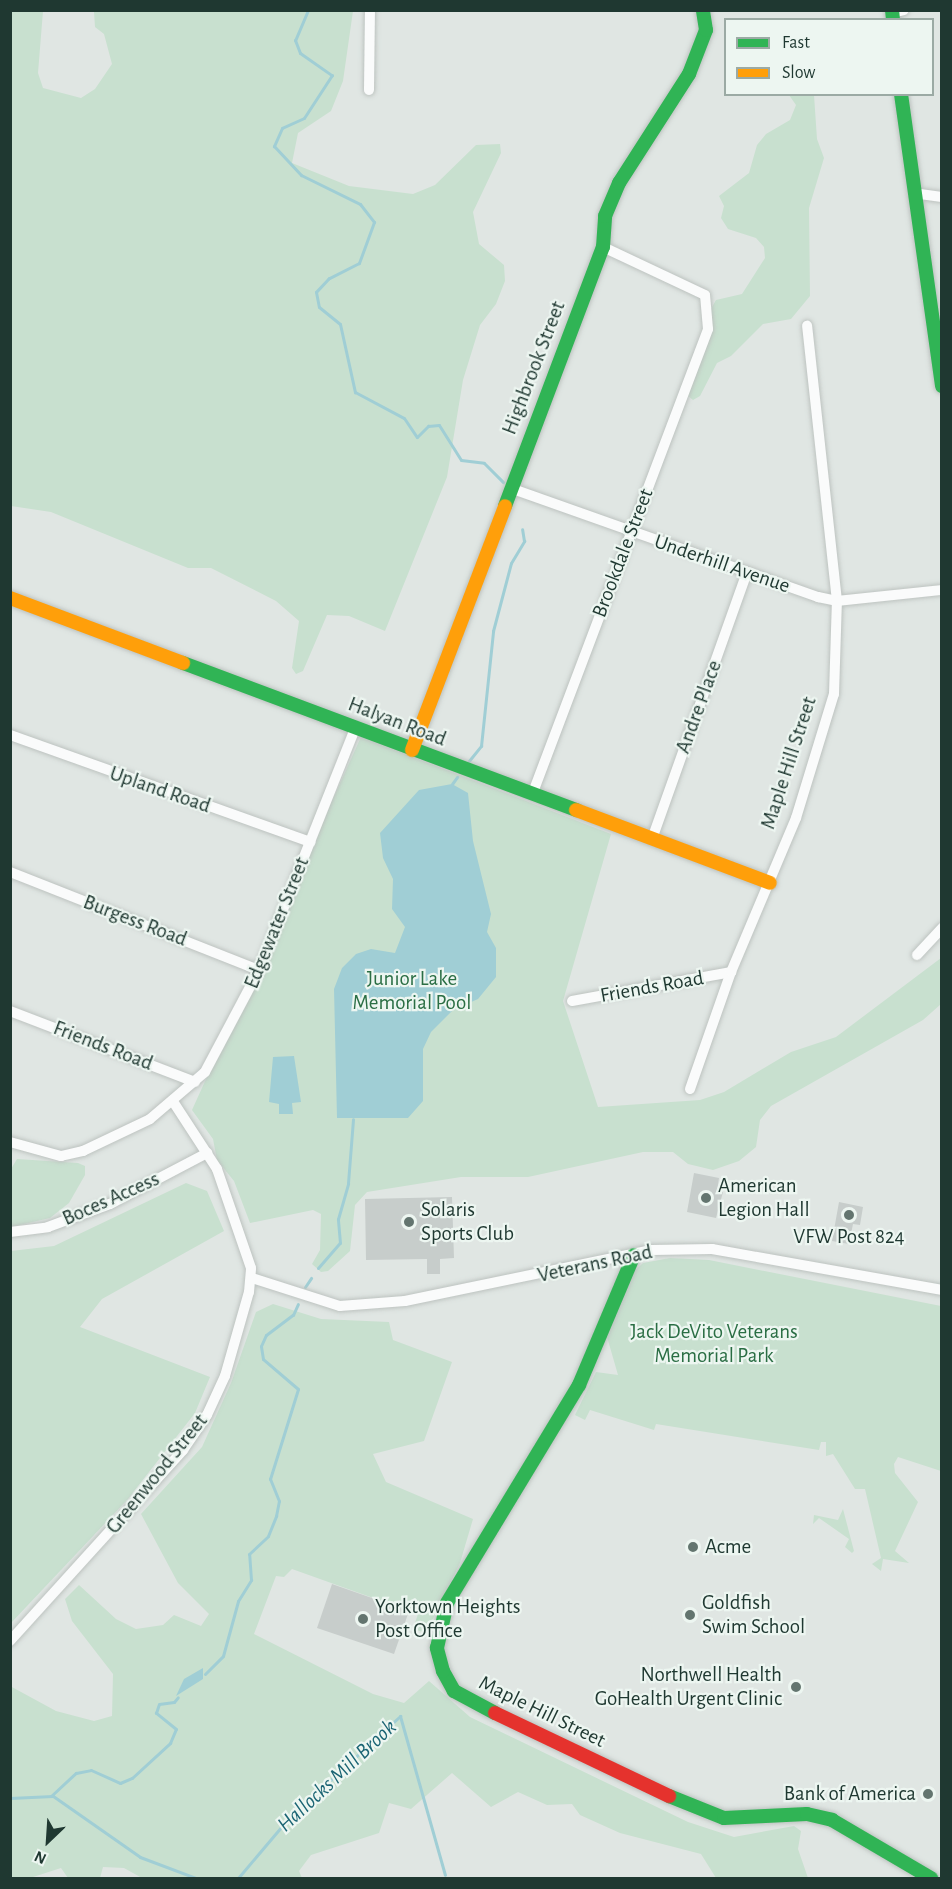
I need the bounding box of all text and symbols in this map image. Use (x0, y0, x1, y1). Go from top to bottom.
legend (724, 18, 934, 96)
text: Fast (782, 34, 810, 52)
text: Slow (782, 64, 815, 82)
street label: Highbrook Street (497, 298, 571, 438)
street label: Brookdale Street (587, 485, 659, 621)
street label: Underhill Avenue (651, 529, 793, 599)
street label: Andre Place (671, 657, 727, 757)
street label: Halyan Road (344, 692, 450, 752)
street label: Maple Hill Street (756, 694, 822, 832)
street label: Upland Road (106, 761, 214, 819)
street label: Edgewater Street (239, 854, 315, 992)
street label: Burgess Road (79, 890, 191, 952)
park label: Junior Lake Memorial Pool (353, 966, 471, 1016)
street label: Friends Road (598, 966, 706, 1008)
street label: Friends Road (50, 1015, 156, 1077)
street label: Boces Access (59, 1166, 163, 1232)
place label: American Legion Hall (718, 1173, 810, 1223)
marker: American Legion Hall (699, 1191, 713, 1205)
place label: Solaris Sports Club (421, 1197, 514, 1247)
marker: VFW Post 824 (842, 1208, 856, 1222)
marker: Solaris Sports Club (402, 1215, 416, 1229)
place label: VFW Post 824 (793, 1224, 905, 1250)
street label: Veterans Road (535, 1240, 655, 1288)
park label: Jack DeVito Veterans Memorial Park (630, 1319, 798, 1369)
street label: Greenwood Street (101, 1409, 213, 1539)
place label: Acme (705, 1534, 751, 1560)
marker: Acme (686, 1540, 700, 1554)
place label: Goldfish Swim School (702, 1590, 805, 1640)
place label: Yorktown Heights Post Office (375, 1594, 520, 1644)
marker: Goldfish Swim School (683, 1608, 697, 1622)
marker: Yorktown Heights Post Office (356, 1612, 370, 1626)
place label: Northwell Health GoHealth Urgent Clinic (595, 1662, 782, 1712)
street label: Maple Hill Street (475, 1670, 609, 1754)
marker: Northwell Health GoHealth Urgent Clinic (787, 1678, 805, 1696)
water label: Hallocks Mill Brook (272, 1714, 402, 1838)
place label: Bank of America (784, 1781, 916, 1807)
marker: Bank of America (921, 1787, 935, 1801)
north arrow (18, 1811, 78, 1871)
text: N (32, 1848, 49, 1867)

